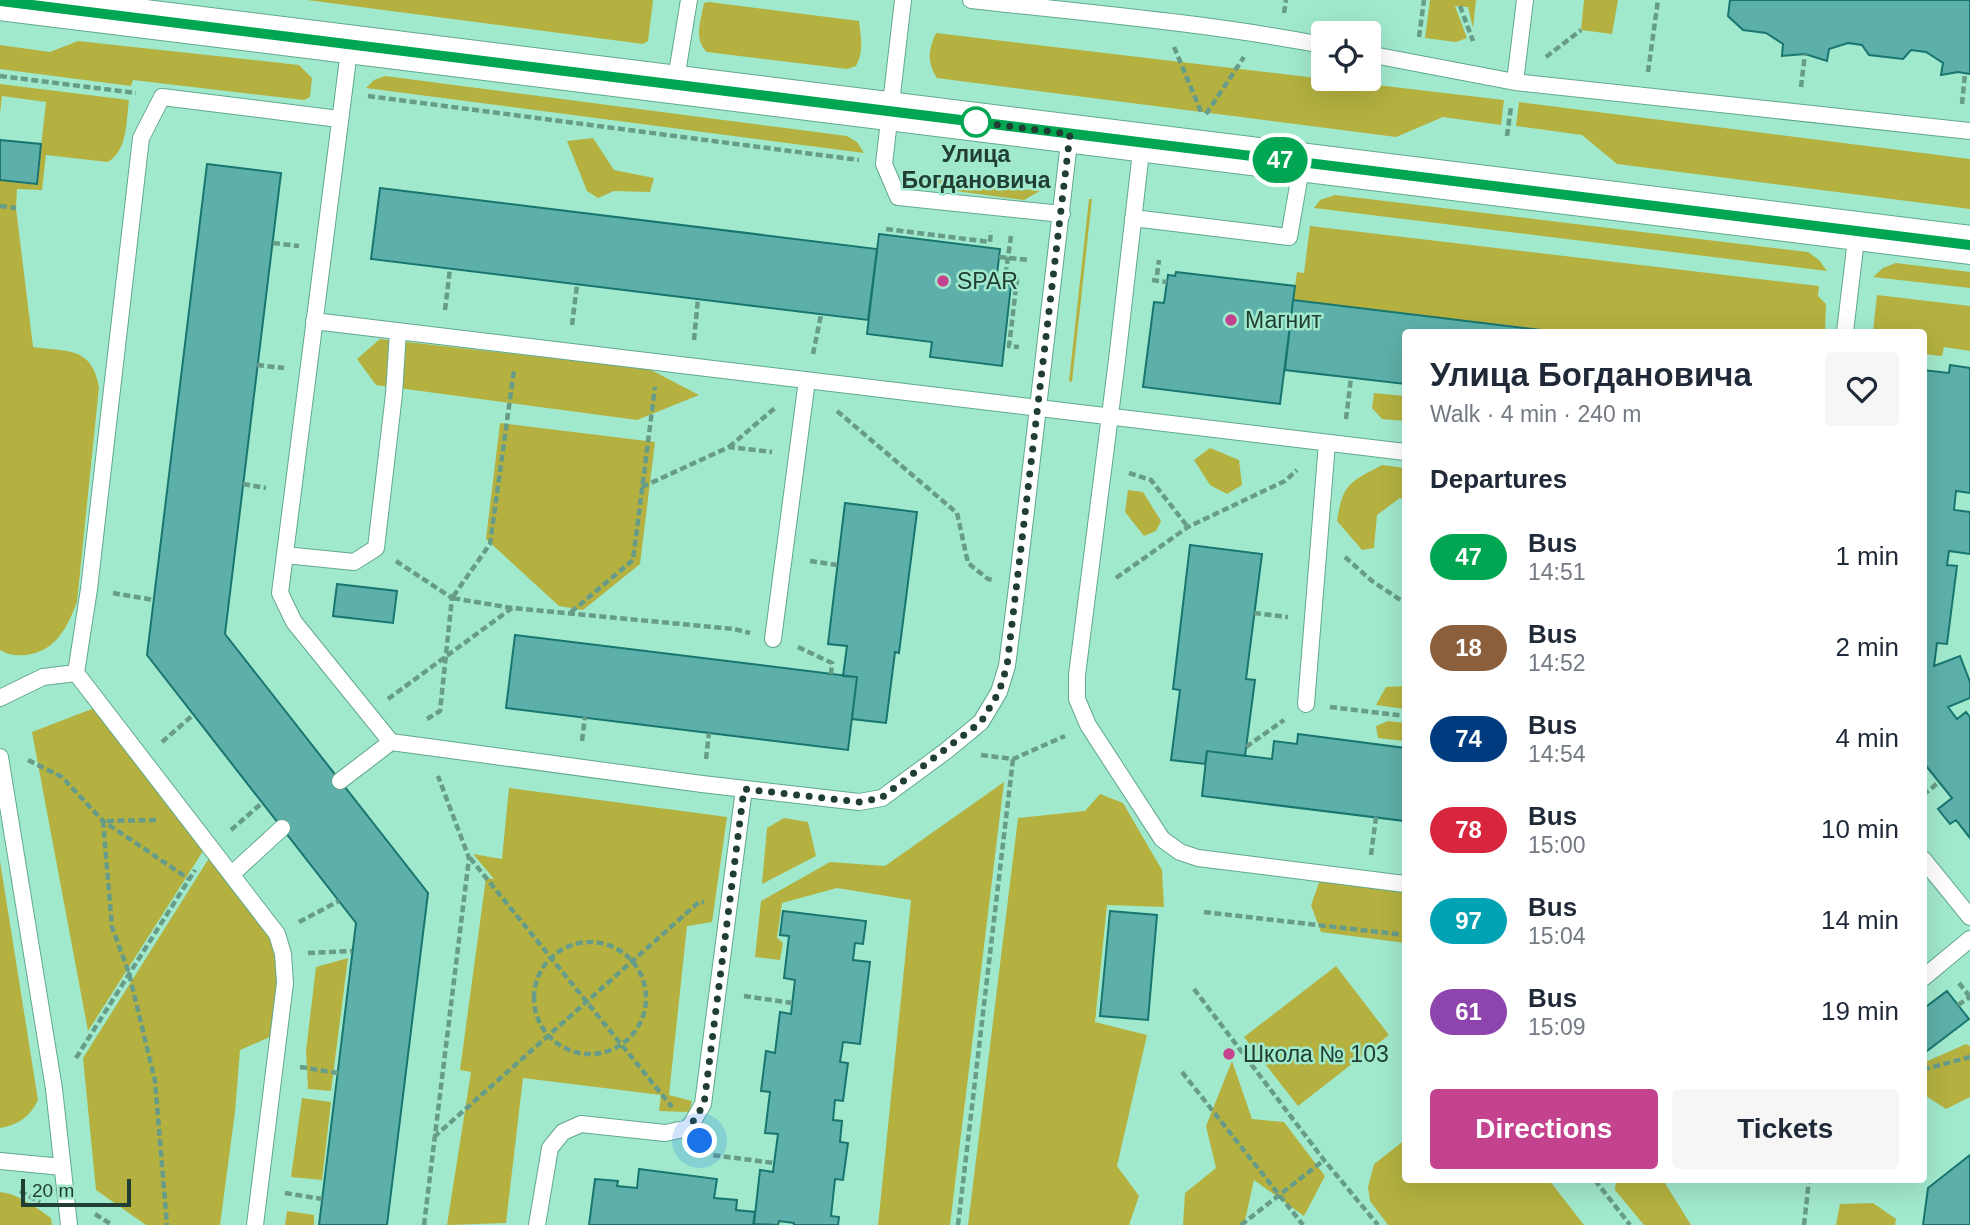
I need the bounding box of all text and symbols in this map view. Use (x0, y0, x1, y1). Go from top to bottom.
map controls (1311, 21, 1381, 91)
button: locate (1311, 21, 1381, 91)
marker: Улица Богдановича (961, 107, 991, 137)
line badge: 47 (1248, 137, 1312, 183)
place label: Улица Богдановича (901, 141, 1051, 193)
text: 47 (1267, 146, 1293, 173)
place label: SPAR (957, 268, 1018, 294)
marker: SPAR (935, 273, 951, 289)
place label: Магнит (1245, 307, 1322, 333)
marker: Магнит (1223, 312, 1239, 328)
button: heart (1825, 352, 1899, 426)
text: Улица Богдановича (1430, 356, 1752, 393)
text: Walk · 4 min · 240 m (1430, 401, 1641, 427)
text: Departures (1430, 464, 1567, 494)
text: Bus (1528, 528, 1577, 558)
text: 1 min (1835, 541, 1899, 571)
text: 47 (1455, 543, 1482, 570)
text: 14:51 (1528, 559, 1586, 585)
text: Bus (1528, 619, 1577, 649)
text: 2 min (1835, 632, 1899, 662)
text: 18 (1455, 634, 1482, 661)
text: 14:52 (1528, 650, 1586, 676)
text: Bus (1528, 710, 1577, 740)
text: 4 min (1835, 723, 1899, 753)
text: 74 (1455, 725, 1482, 752)
text: 14:54 (1528, 741, 1586, 767)
text: Bus (1528, 801, 1577, 831)
text: 10 min (1821, 814, 1899, 844)
text: 78 (1455, 816, 1482, 843)
text: 15:00 (1528, 832, 1586, 858)
text: Bus (1528, 892, 1577, 922)
text: 14 min (1821, 905, 1899, 935)
text: 97 (1455, 907, 1482, 934)
text: 15:04 (1528, 923, 1586, 949)
text: Bus (1528, 983, 1577, 1013)
text: 19 min (1821, 996, 1899, 1026)
text: 61 (1455, 998, 1482, 1025)
text: 15:09 (1528, 1014, 1586, 1040)
place label: Школа № 103 (1243, 1041, 1389, 1067)
marker: Школа № 103 (1221, 1046, 1237, 1062)
button: Directions (1430, 1089, 1658, 1169)
button: Tickets (1672, 1089, 1899, 1169)
your location (682, 1123, 717, 1158)
scale bar (21, 1176, 131, 1208)
text: 20 m (32, 1180, 74, 1201)

